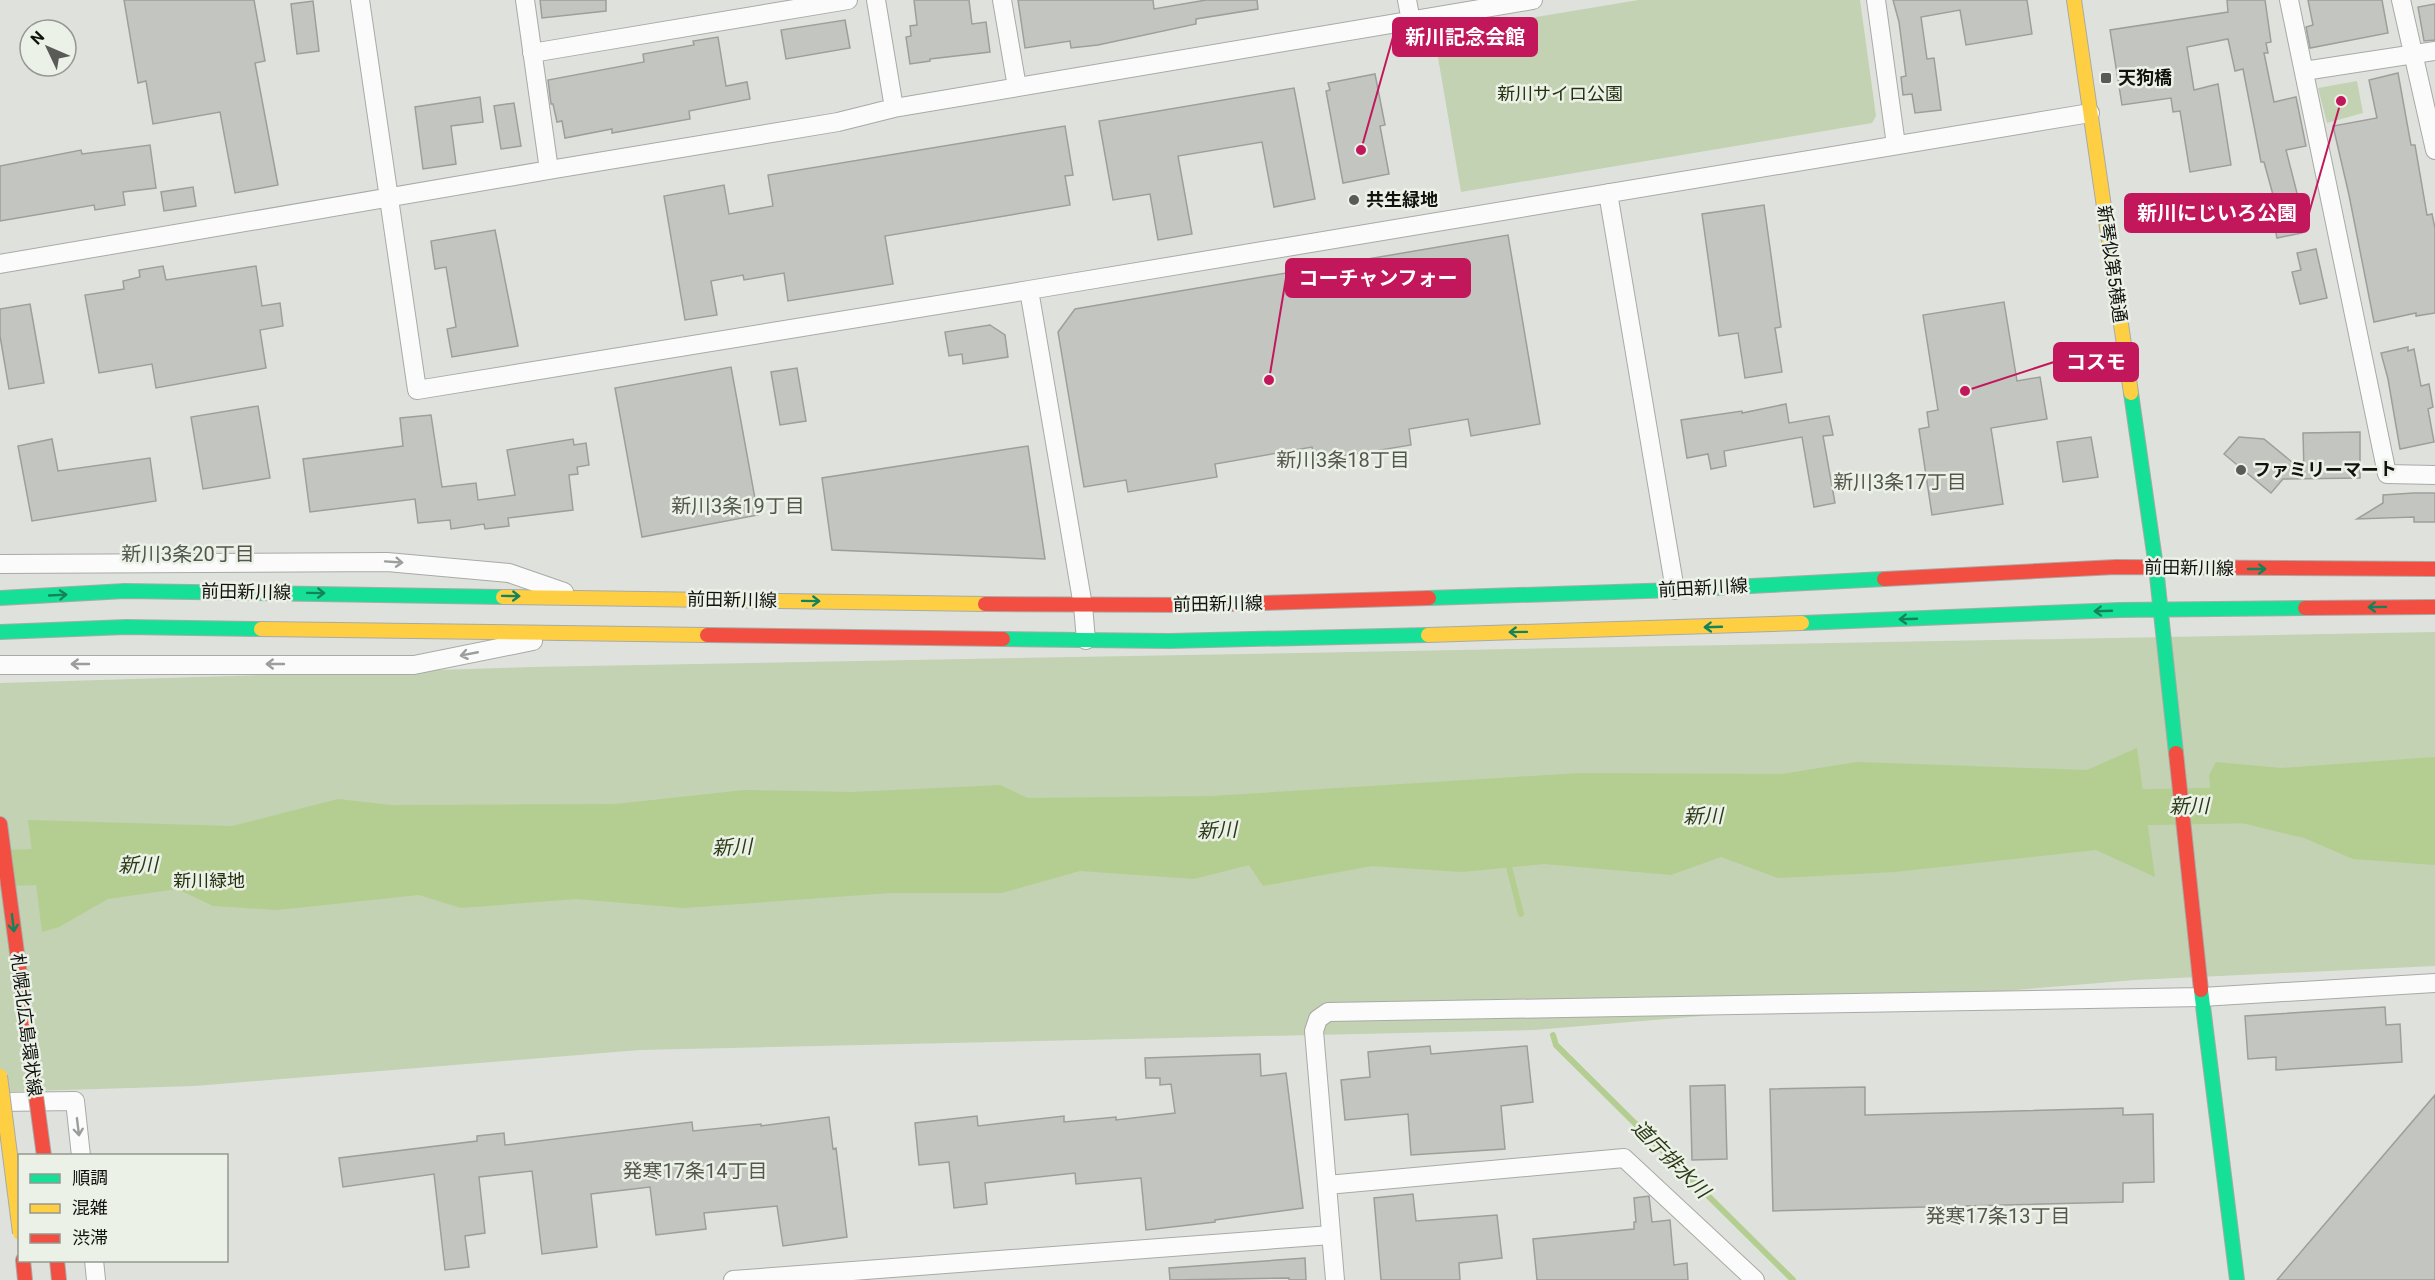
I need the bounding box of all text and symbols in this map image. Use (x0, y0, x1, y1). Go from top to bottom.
north arrow (18, 18, 78, 78)
callout: 新川記念会館 (1393, 18, 1537, 56)
text: 新川記念会館 (1405, 25, 1525, 49)
text: N (27, 27, 48, 49)
place label: 天狗橋 (2118, 67, 2172, 88)
marker: 天狗橋 (2099, 71, 2113, 85)
park label: 新川サイロ公園 (1497, 83, 1623, 104)
place label: 共生緑地 (1366, 189, 1438, 210)
marker: 共生緑地 (1347, 193, 1361, 207)
callout: 新川にじいろ公園 (2125, 194, 2309, 232)
text: 新川にじいろ公園 (2137, 201, 2297, 225)
street label: 新琴似第5横通 (2094, 204, 2131, 324)
callout: コーチャンフォー (1286, 259, 1470, 297)
text: コーチャンフォー (1298, 266, 1458, 290)
callout: コスモ (2054, 343, 2138, 381)
text: コスモ (2066, 350, 2126, 374)
district label: 新川3条18丁目 (1276, 448, 1410, 472)
place label: ファミリーマート (2253, 459, 2397, 480)
marker: ファミリーマート (2234, 463, 2248, 477)
district label: 新川3条17丁目 (1833, 470, 1967, 494)
district label: 新川3条19丁目 (671, 494, 805, 518)
district label: 新川3条20丁目 (121, 542, 255, 566)
street label: 前田新川線 (2144, 556, 2234, 579)
one-way arrow (384, 557, 404, 568)
one-way arrow (2246, 563, 2266, 575)
street label: 前田新川線 (1657, 575, 1748, 600)
street label: 前田新川線 (201, 580, 291, 603)
one-way arrow (306, 587, 326, 599)
street label: 前田新川線 (687, 588, 777, 611)
one-way arrow (48, 589, 68, 600)
one-way arrow (501, 590, 521, 602)
street label: 前田新川線 (1173, 592, 1263, 615)
one-way arrow (801, 596, 821, 607)
one-way arrow (2367, 601, 2387, 613)
one-way arrow (2093, 605, 2113, 617)
one-way arrow (1898, 613, 1918, 624)
one-way arrow (1704, 621, 1724, 632)
one-way arrow (1509, 627, 1529, 638)
one-way arrow (460, 649, 479, 660)
one-way arrow (71, 658, 90, 670)
one-way arrow (265, 659, 285, 670)
water label: 新川 (2169, 794, 2211, 818)
water label: 新川 (1683, 804, 1725, 828)
water label: 新川 (1197, 817, 1239, 843)
water label: 新川 (712, 834, 754, 860)
water label: 新川 (118, 853, 160, 877)
park label: 新川緑地 (173, 870, 245, 891)
one-way arrow (8, 913, 19, 933)
street label: 札幌北広島環状線 (7, 952, 46, 1098)
water label: 道庁排水川 (1627, 1115, 1716, 1204)
one-way arrow (73, 1116, 84, 1136)
legend (18, 1154, 228, 1262)
district label: 発寒17条14丁目 (623, 1159, 767, 1183)
text: 順調 (72, 1167, 108, 1188)
text: 混雑 (72, 1197, 108, 1218)
district label: 発寒17条13丁目 (1926, 1204, 2070, 1228)
text: 渋滞 (72, 1227, 108, 1248)

